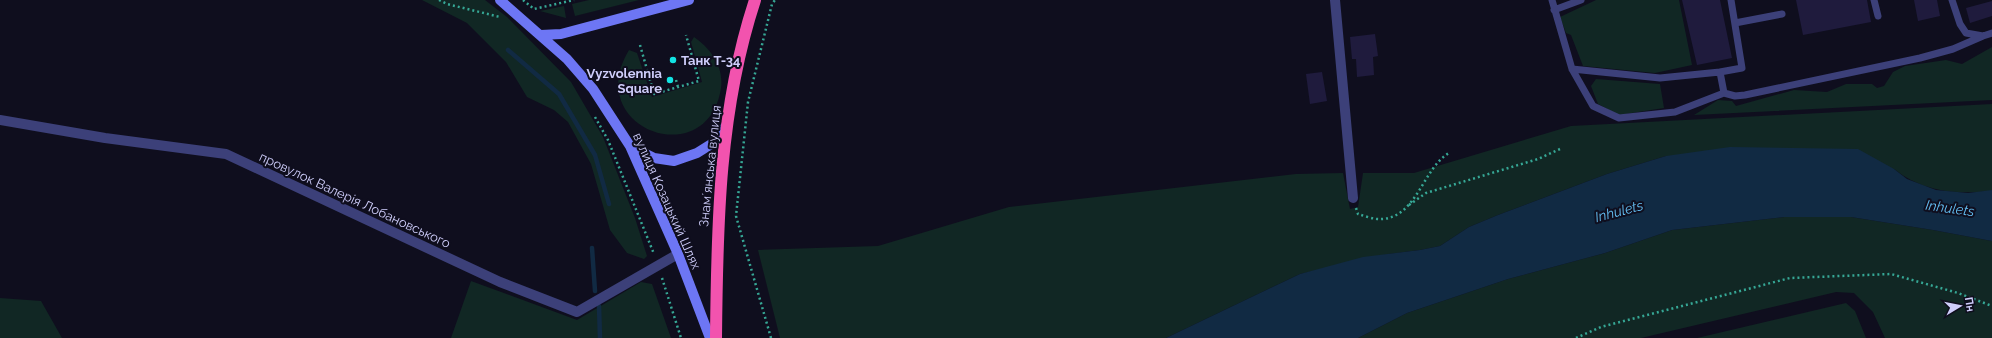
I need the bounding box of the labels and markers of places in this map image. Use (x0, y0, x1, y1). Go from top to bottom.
place label: Танк Т-34 (681, 53, 740, 68)
marker: Танк Т-34 (668, 55, 678, 65)
place label: Vyzvolennia Square (587, 66, 663, 96)
marker: Vyzvolennia Square (665, 75, 675, 85)

